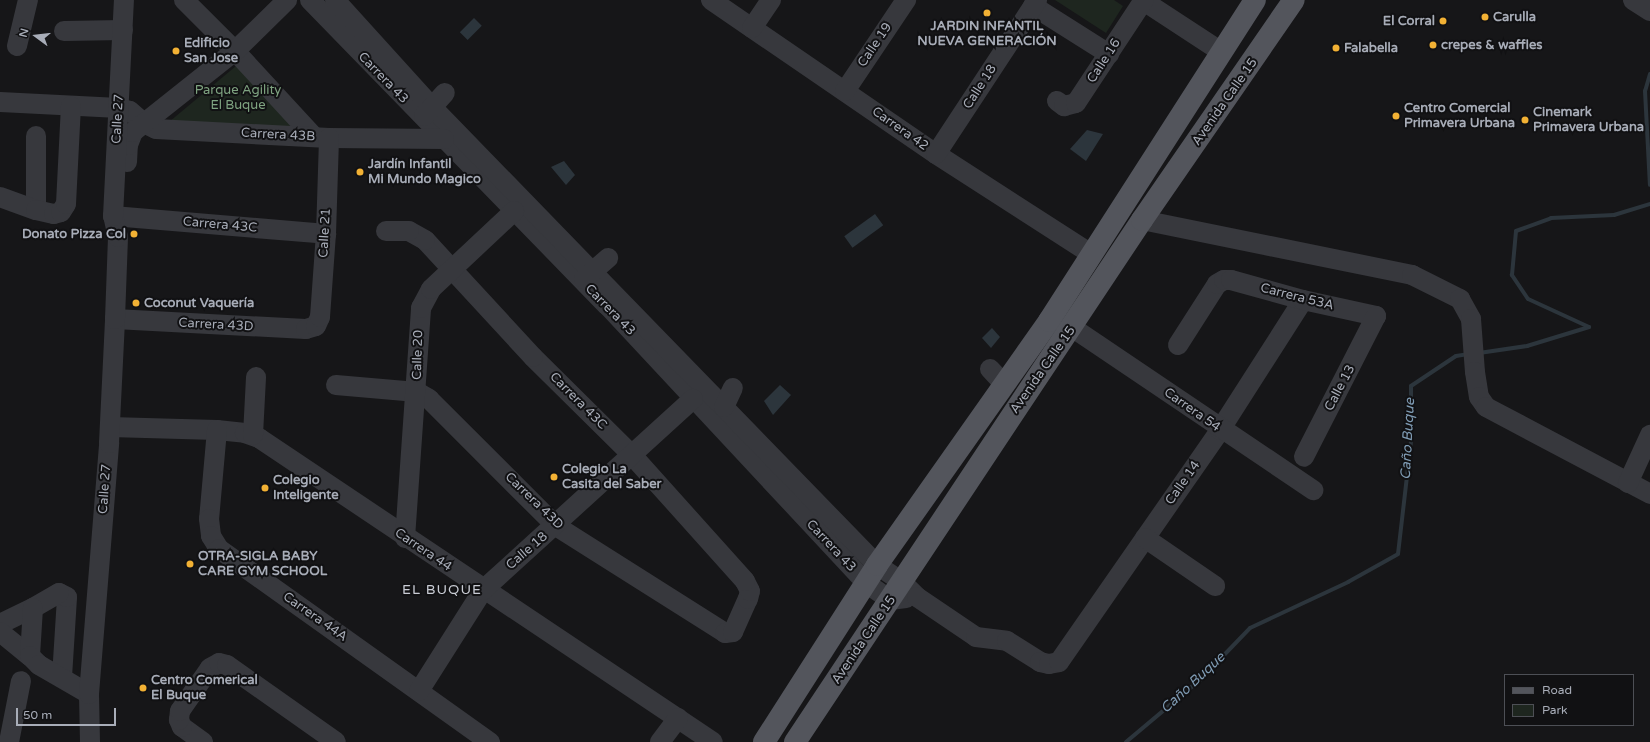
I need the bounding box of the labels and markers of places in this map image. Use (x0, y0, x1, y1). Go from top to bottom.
marker: JARDIN INFANTIL NUEVA GENERACIÓN (982, 8, 992, 18)
place label: Carulla (1493, 9, 1536, 25)
marker: Carulla (1480, 12, 1490, 22)
place label: El Corral (1383, 13, 1435, 29)
marker: El Corral (1438, 16, 1448, 26)
place label: JARDIN INFANTIL NUEVA GENERACIÓN (917, 19, 1057, 50)
place label: Edificio San Jose (184, 36, 238, 67)
place label: crepes & waffles (1441, 37, 1542, 53)
place label: Falabella (1344, 40, 1398, 56)
marker: crepes & waffles (1428, 40, 1438, 50)
marker: Falabella (1331, 43, 1341, 53)
marker: Edificio San Jose (171, 46, 181, 56)
place label: Centro Comercial Primavera Urbana (1404, 101, 1515, 132)
place label: Cinemark Primavera Urbana (1533, 105, 1644, 136)
marker: Centro Comercial Primavera Urbana (1391, 111, 1401, 121)
marker: Cinemark Primavera Urbana (1520, 115, 1530, 125)
place label: Jardín Infantil Mi Mundo Magico (368, 157, 481, 188)
marker: Jardín Infantil Mi Mundo Magico (355, 167, 365, 177)
place label: Donato Pizza Col (22, 226, 126, 242)
marker: Donato Pizza Col (129, 229, 139, 239)
place label: Coconut Vaquería (144, 295, 254, 311)
marker: Coconut Vaquería (131, 298, 141, 308)
place label: Colegio La Casita del Saber (562, 462, 662, 493)
marker: Colegio La Casita del Saber (549, 472, 559, 482)
place label: Colegio Inteligente (273, 473, 339, 504)
marker: Colegio Inteligente (260, 483, 270, 493)
place label: OTRA-SIGLA BABY CARE GYM SCHOOL (198, 549, 327, 580)
marker: OTRA-SIGLA BABY CARE GYM SCHOOL (185, 559, 195, 569)
place label: Centro Comerical El Buque (151, 673, 258, 704)
marker: Centro Comerical El Buque (138, 683, 148, 693)

